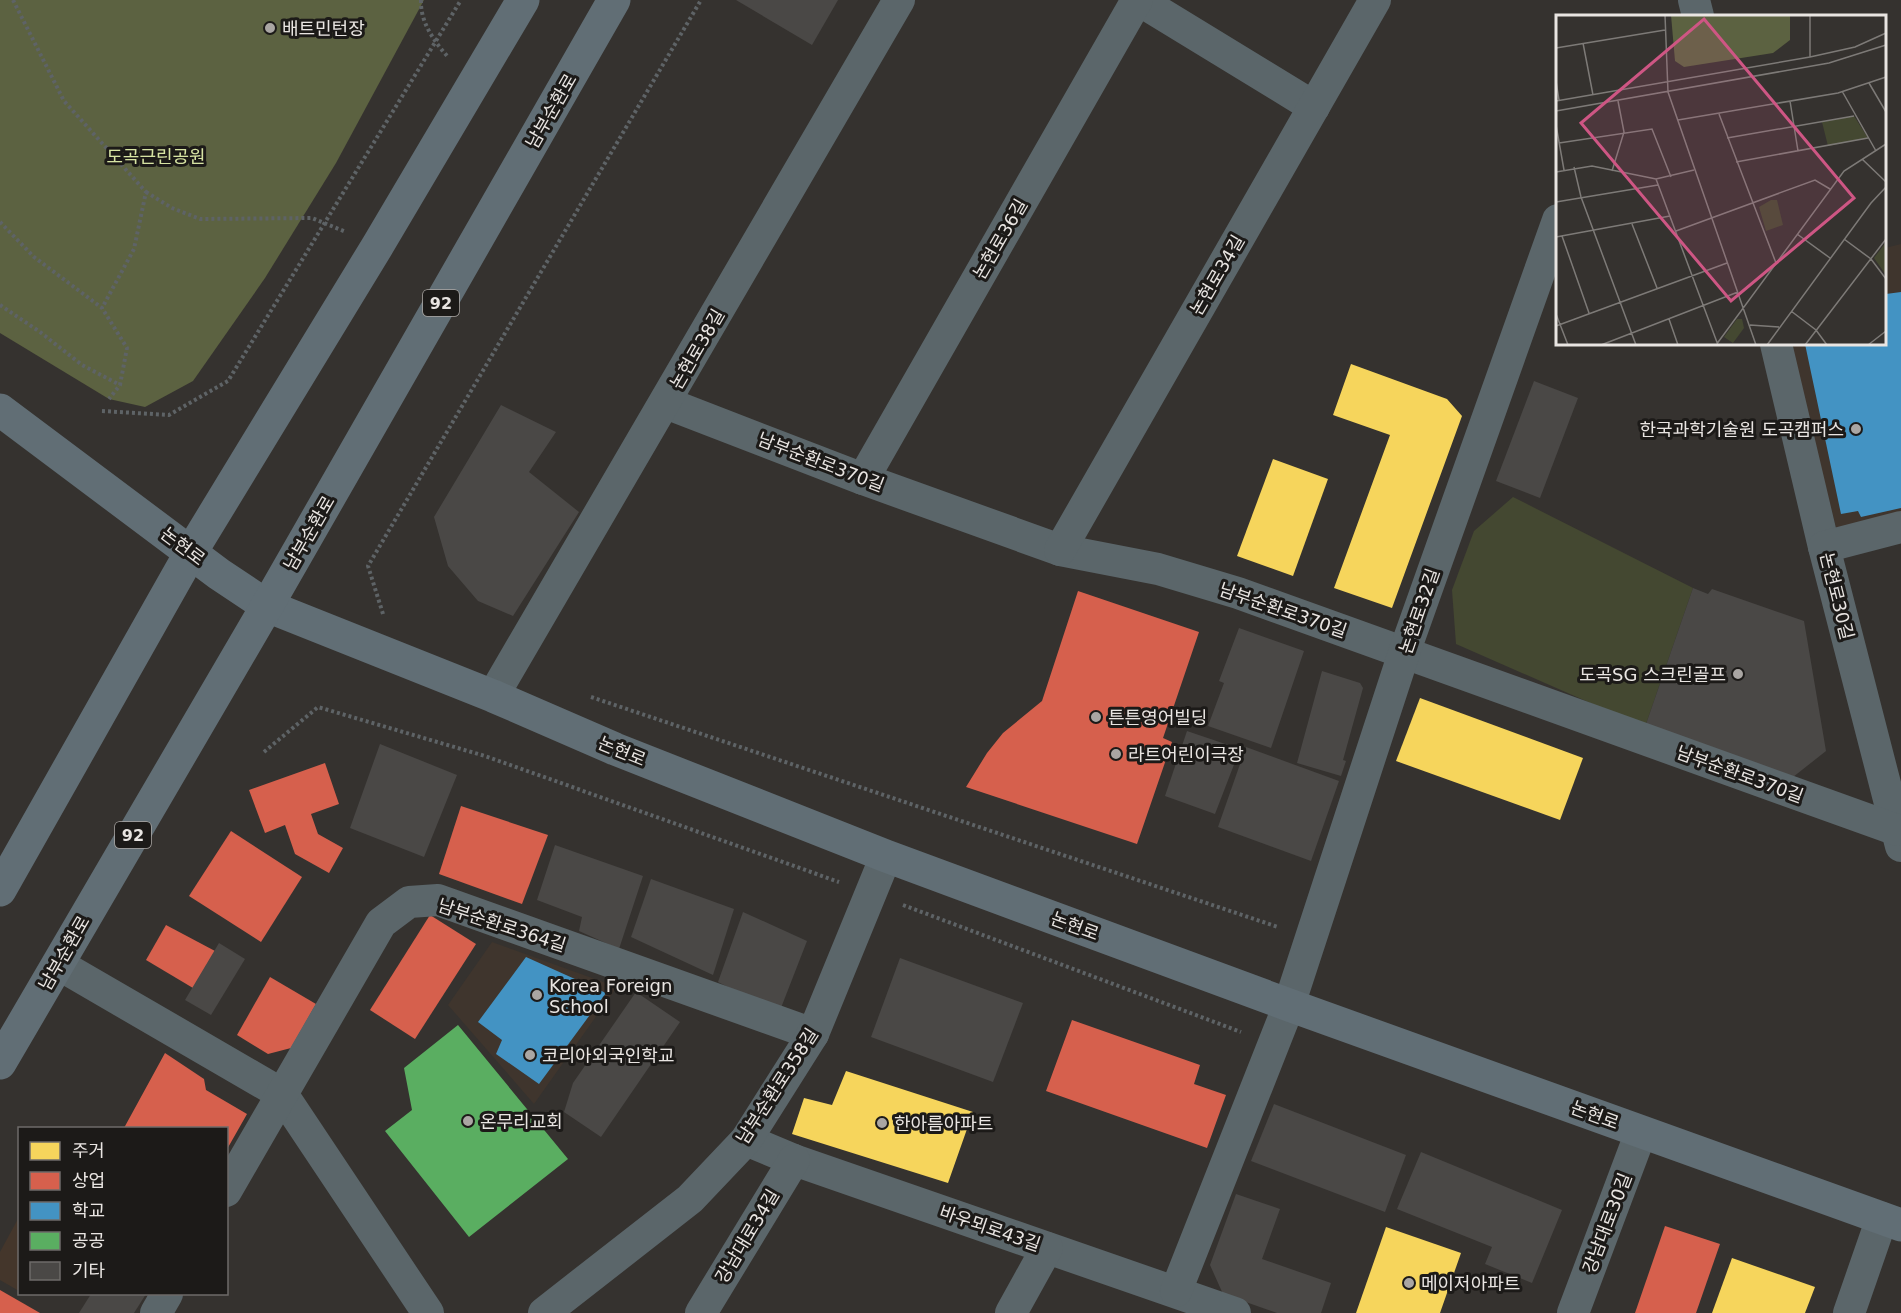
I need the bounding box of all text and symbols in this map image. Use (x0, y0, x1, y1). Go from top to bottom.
inset map (1556, 15, 1886, 345)
place label: 배트민턴장 (282, 18, 365, 39)
marker: 배트민턴장 (263, 21, 277, 35)
street label: 남부순환로 (521, 70, 581, 152)
park label: 도곡근린공원 (106, 146, 206, 167)
street label: 논현로36길 (969, 195, 1031, 283)
street label: 논현로34길 (1186, 231, 1248, 319)
road number: 92 (423, 290, 459, 316)
street label: 논현로38길 (666, 305, 728, 393)
place label: 한국과학기술원 도곡캠퍼스 (1640, 419, 1844, 440)
marker: 한국과학기술원 도곡캠퍼스 (1849, 422, 1863, 436)
street label: 남부순환로370길 (755, 428, 887, 496)
street label: 남부순환로 (279, 492, 339, 574)
street label: 논현로 (157, 523, 209, 569)
street label: 논현로30길 (1816, 550, 1858, 642)
street label: 논현로32길 (1395, 565, 1443, 657)
street label: 남부순환로370길 (1216, 578, 1350, 642)
place label: 도곡SG 스크린골프 (1579, 664, 1726, 685)
marker: 도곡SG 스크린골프 (1731, 667, 1745, 681)
place label: 튼튼영어빌딩 (1108, 707, 1207, 728)
marker: 튼튼영어빌딩 (1089, 710, 1103, 724)
street label: 논현로 (595, 732, 649, 770)
street label: 남부순환로370길 (1674, 741, 1806, 807)
place label: 라트어린이극장 (1128, 744, 1244, 765)
marker: 라트어린이극장 (1109, 747, 1123, 761)
road number: 92 (115, 822, 151, 848)
street label: 남부순환로364길 (435, 894, 569, 956)
street label: 논현로 (1048, 908, 1102, 944)
street label: 남부순환로 (34, 912, 94, 994)
place label: Korea Foreign School (549, 975, 672, 1017)
marker: Korea Foreign School (530, 988, 544, 1002)
street label: 남부순환로358길 (732, 1024, 822, 1148)
place label: 코리아외국인학교 (542, 1045, 674, 1066)
marker: 코리아외국인학교 (523, 1048, 537, 1062)
street label: 논현로 (1568, 1097, 1622, 1133)
place label: 온무리교회 (480, 1111, 563, 1132)
place label: 한아름아파트 (894, 1113, 993, 1134)
marker: 온무리교회 (461, 1114, 475, 1128)
marker: 한아름아파트 (875, 1116, 889, 1130)
legend (18, 1127, 228, 1295)
text: 주거 (72, 1140, 105, 1161)
text: 상업 (72, 1170, 105, 1191)
street label: 강남대로30길 (1578, 1170, 1636, 1276)
street label: 강남대로34길 (711, 1185, 783, 1287)
text: 학교 (72, 1200, 105, 1221)
street label: 바우뫼로43길 (937, 1201, 1043, 1255)
text: 공공 (72, 1230, 105, 1251)
text: 기타 (72, 1260, 106, 1281)
place label: 메이저아파트 (1421, 1273, 1520, 1294)
marker: 메이저아파트 (1402, 1276, 1416, 1290)

